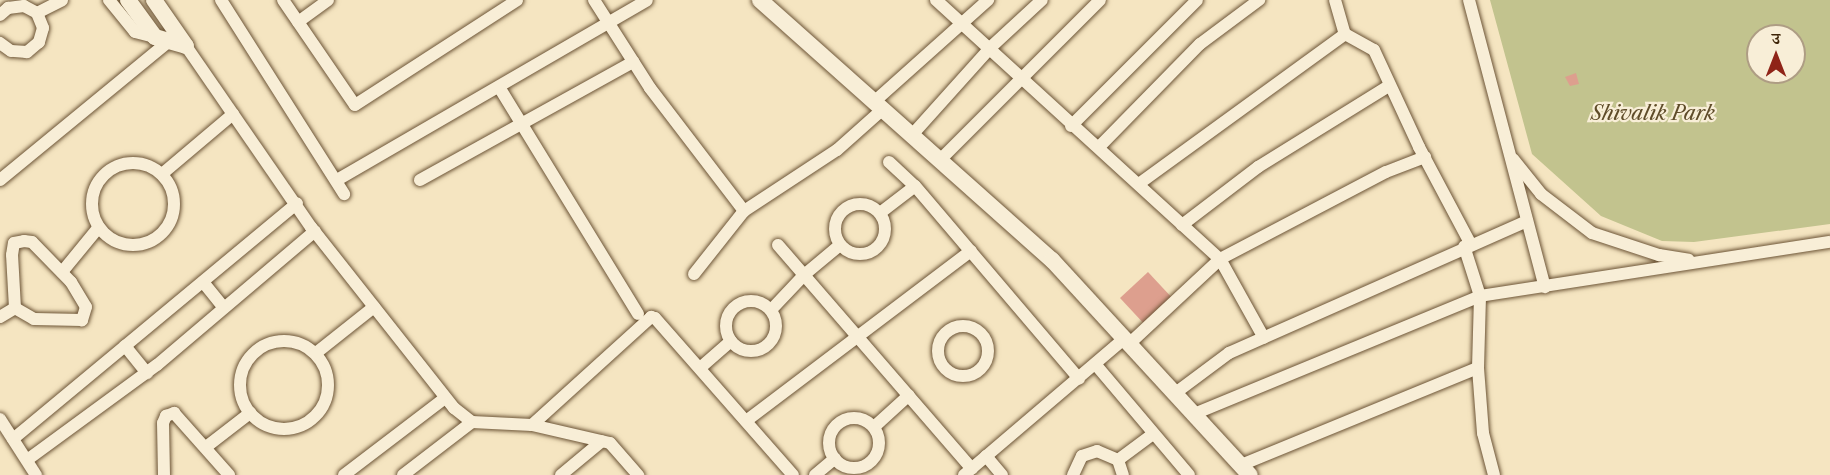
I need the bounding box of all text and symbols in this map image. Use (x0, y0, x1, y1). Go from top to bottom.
north arrow (1746, 24, 1806, 84)
text: उ (1772, 28, 1780, 48)
park label: Shivalik Park (1591, 101, 1715, 125)

